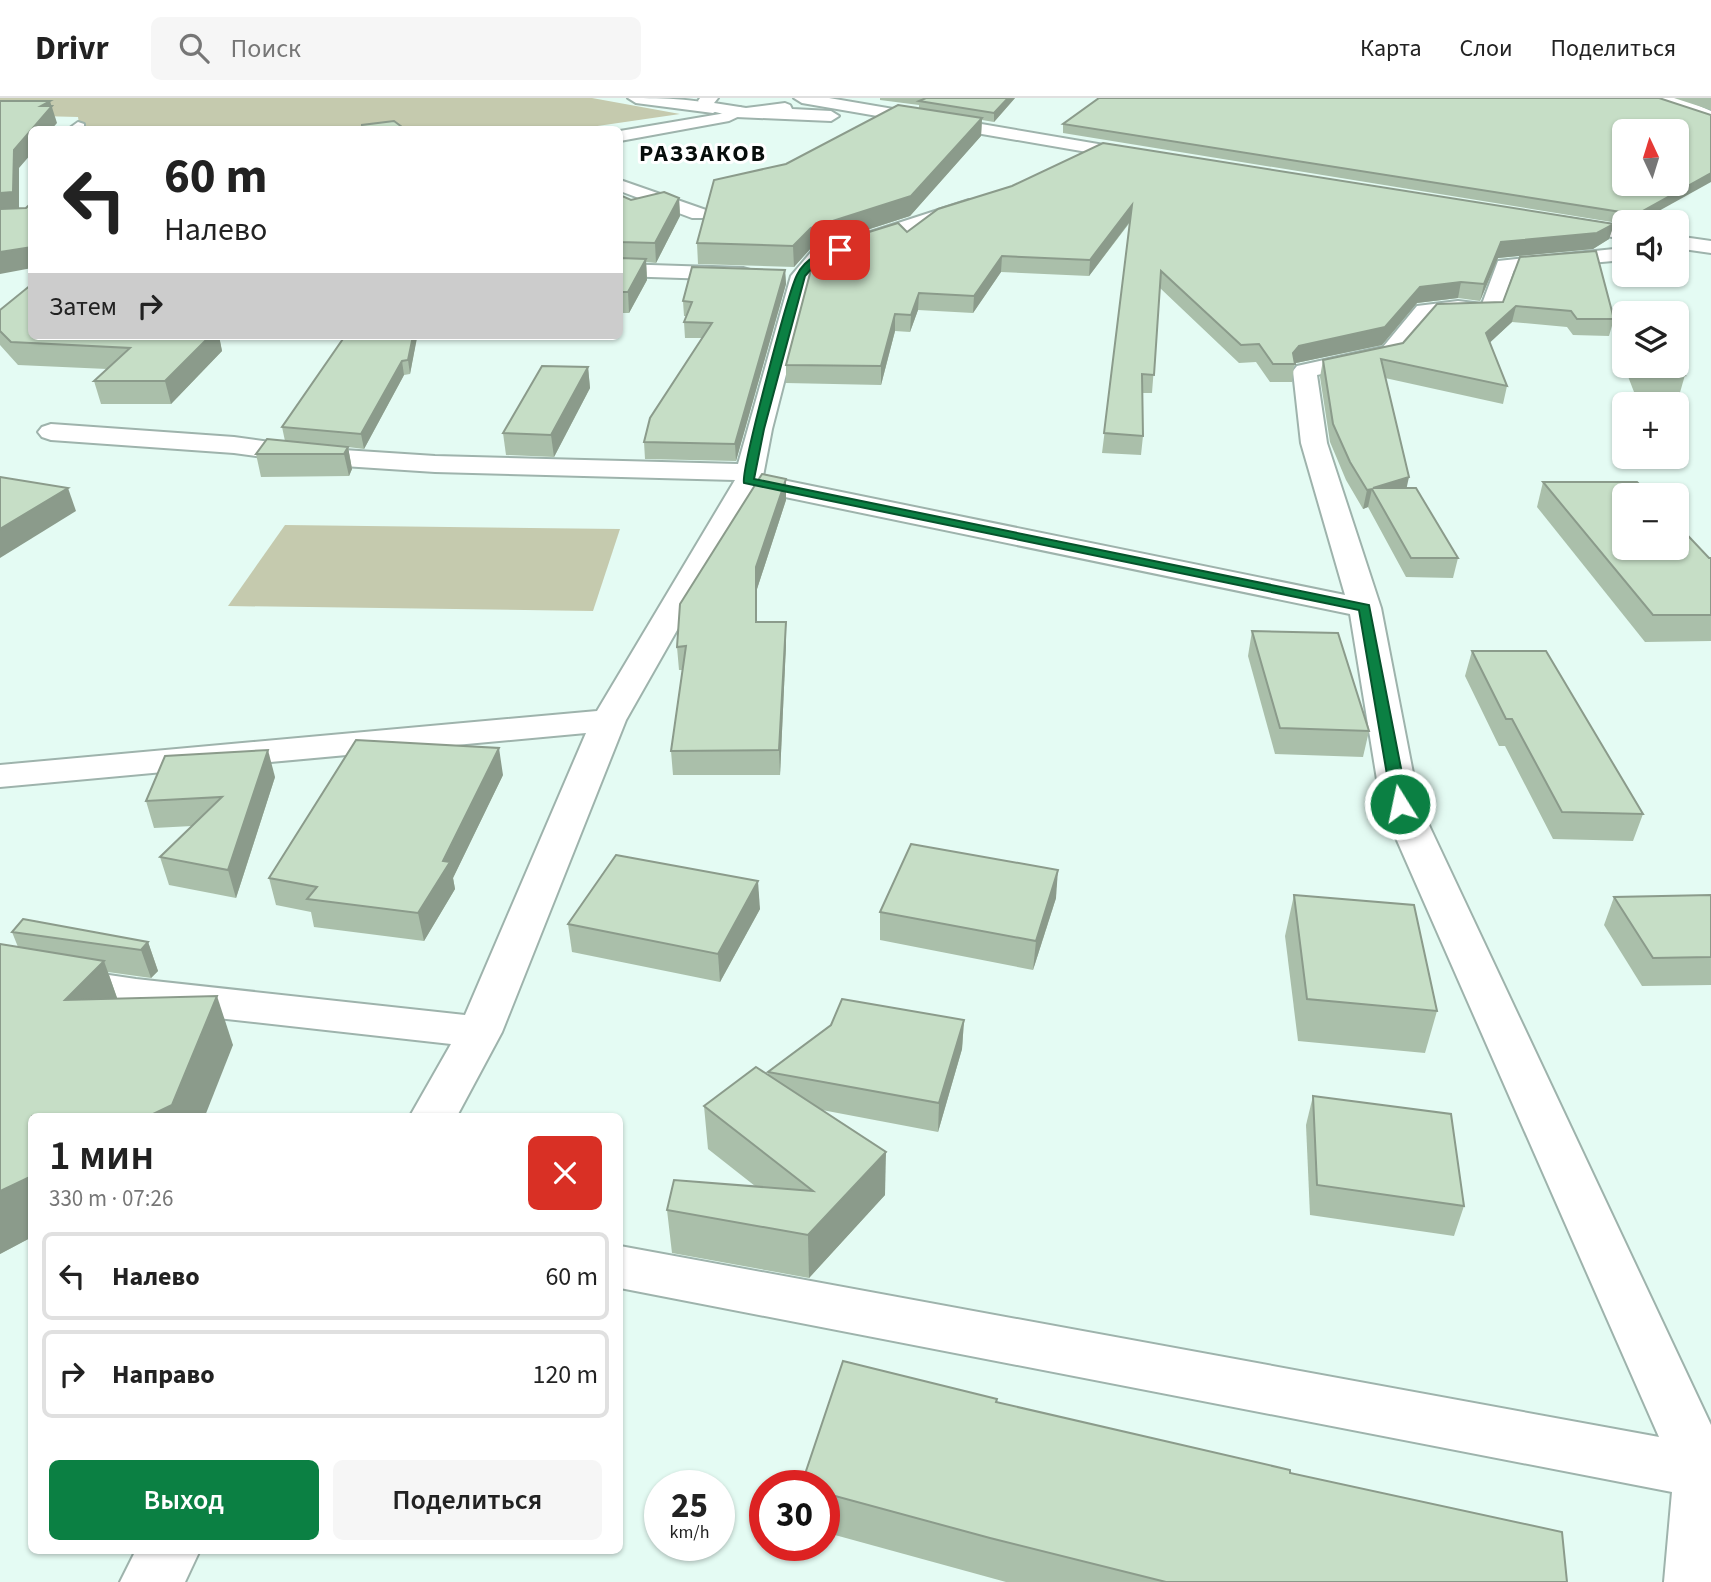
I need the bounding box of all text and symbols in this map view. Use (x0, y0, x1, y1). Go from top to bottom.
search box (151, 17, 641, 80)
text: Drivr (35, 25, 109, 72)
icon: search (175, 29, 213, 67)
text: Поиск (231, 30, 301, 67)
text: Карта (1360, 31, 1422, 66)
text: Слои (1460, 31, 1513, 66)
text: Поделиться (1551, 31, 1676, 66)
north arrow (1612, 119, 1689, 196)
map controls (1612, 119, 1689, 560)
district label: РАЗЗАКОВ (639, 136, 767, 171)
text: 60 m (164, 142, 268, 212)
icon: left (49, 154, 140, 245)
text: Налево (164, 207, 267, 253)
button: sound (1612, 210, 1689, 287)
pin (810, 220, 870, 280)
icon: arrive (821, 231, 859, 269)
icon: right (131, 287, 169, 325)
text: Затем (49, 288, 117, 325)
button: layers (1612, 301, 1689, 378)
button: + (1612, 392, 1689, 469)
button: − (1612, 483, 1689, 560)
position arrow (1363, 767, 1437, 841)
text: 1 мин (49, 1126, 154, 1186)
button: close (528, 1136, 602, 1210)
text: 330 m · 07:26 (49, 1182, 173, 1215)
icon: left (53, 1257, 91, 1295)
text: Налево (112, 1258, 200, 1295)
text: 60 m (545, 1258, 598, 1295)
icon: right (53, 1355, 91, 1393)
text: Направо (112, 1356, 215, 1393)
text: 120 m (532, 1356, 598, 1393)
button: Выход (49, 1460, 319, 1540)
button: Поделиться (333, 1460, 602, 1540)
speed limit sign: 30 (749, 1470, 840, 1561)
text: 25 (671, 1481, 708, 1531)
text: km/h (670, 1520, 709, 1545)

